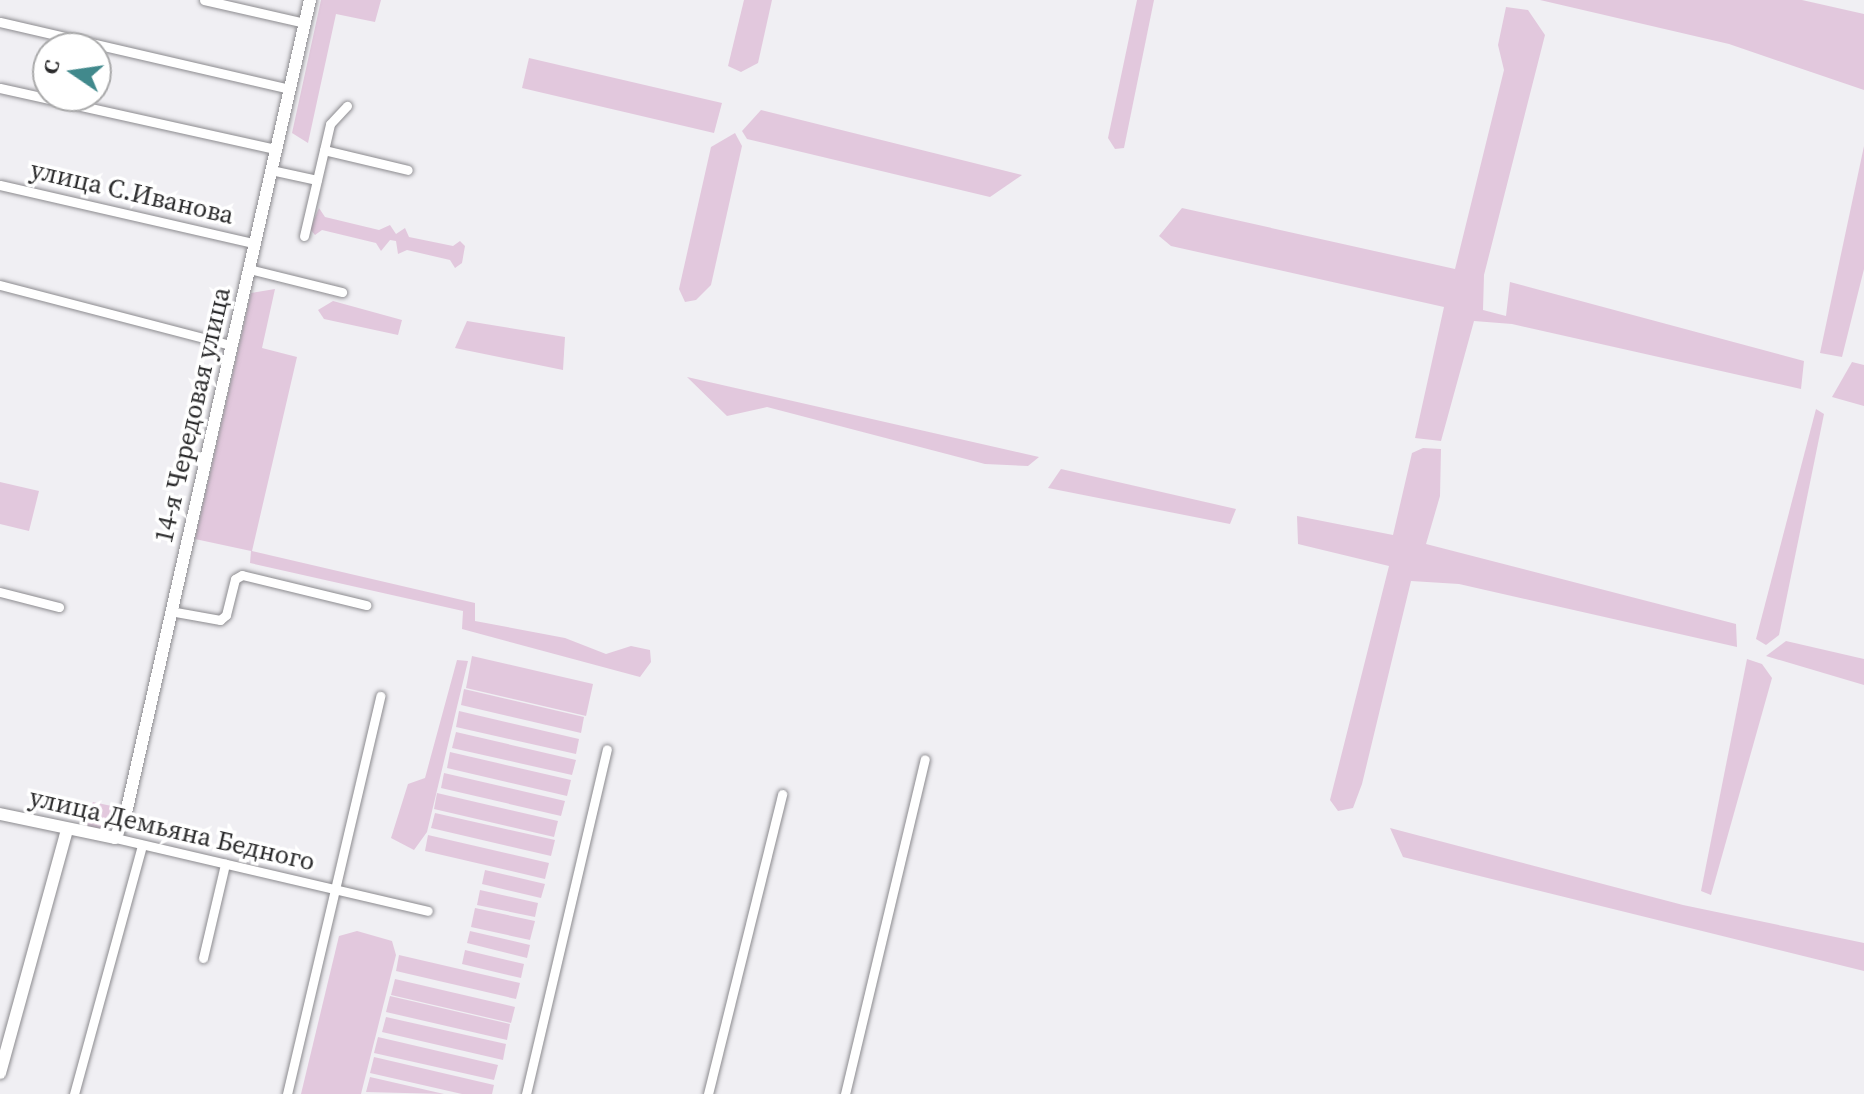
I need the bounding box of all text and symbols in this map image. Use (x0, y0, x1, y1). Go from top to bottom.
north arrow (32, 32, 112, 112)
text: С (34, 57, 67, 77)
street label: улица С.Иванова (27, 154, 237, 232)
street label: 14-я Чередовая улица (148, 284, 238, 546)
street label: улица Демьяна Бедного (26, 782, 318, 878)

